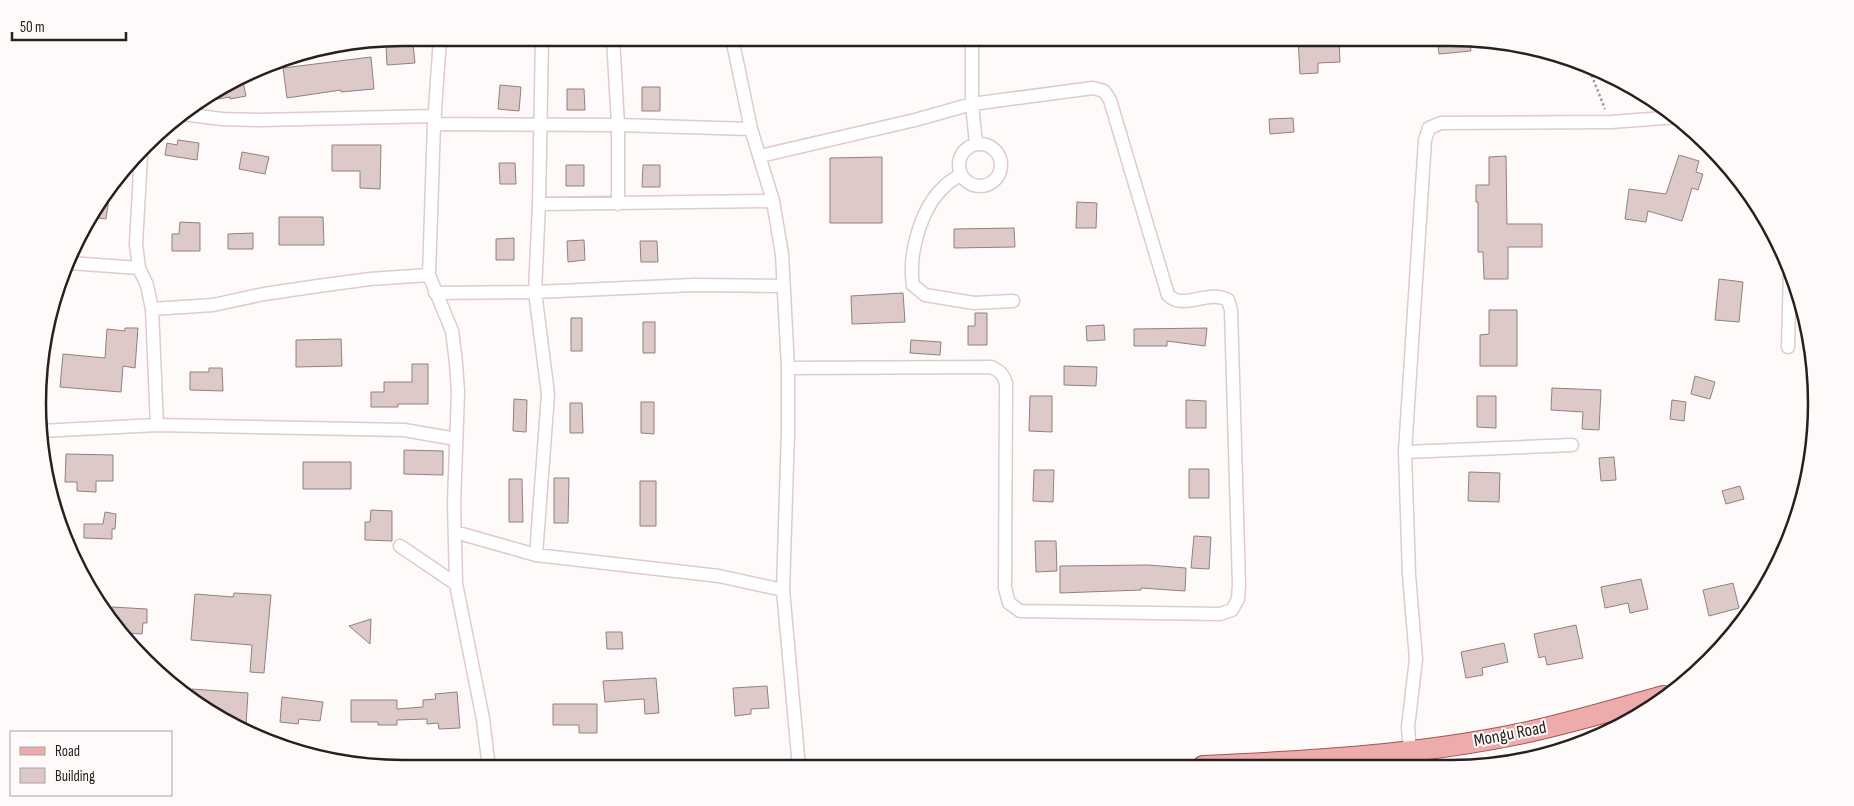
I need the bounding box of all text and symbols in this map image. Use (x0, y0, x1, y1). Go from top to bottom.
scale bar (12, 10, 126, 42)
text: 50 m (20, 18, 45, 37)
street label: Mongu Road (1472, 717, 1548, 751)
legend (10, 731, 172, 796)
text: Road (55, 742, 80, 761)
text: Building (55, 767, 95, 786)

